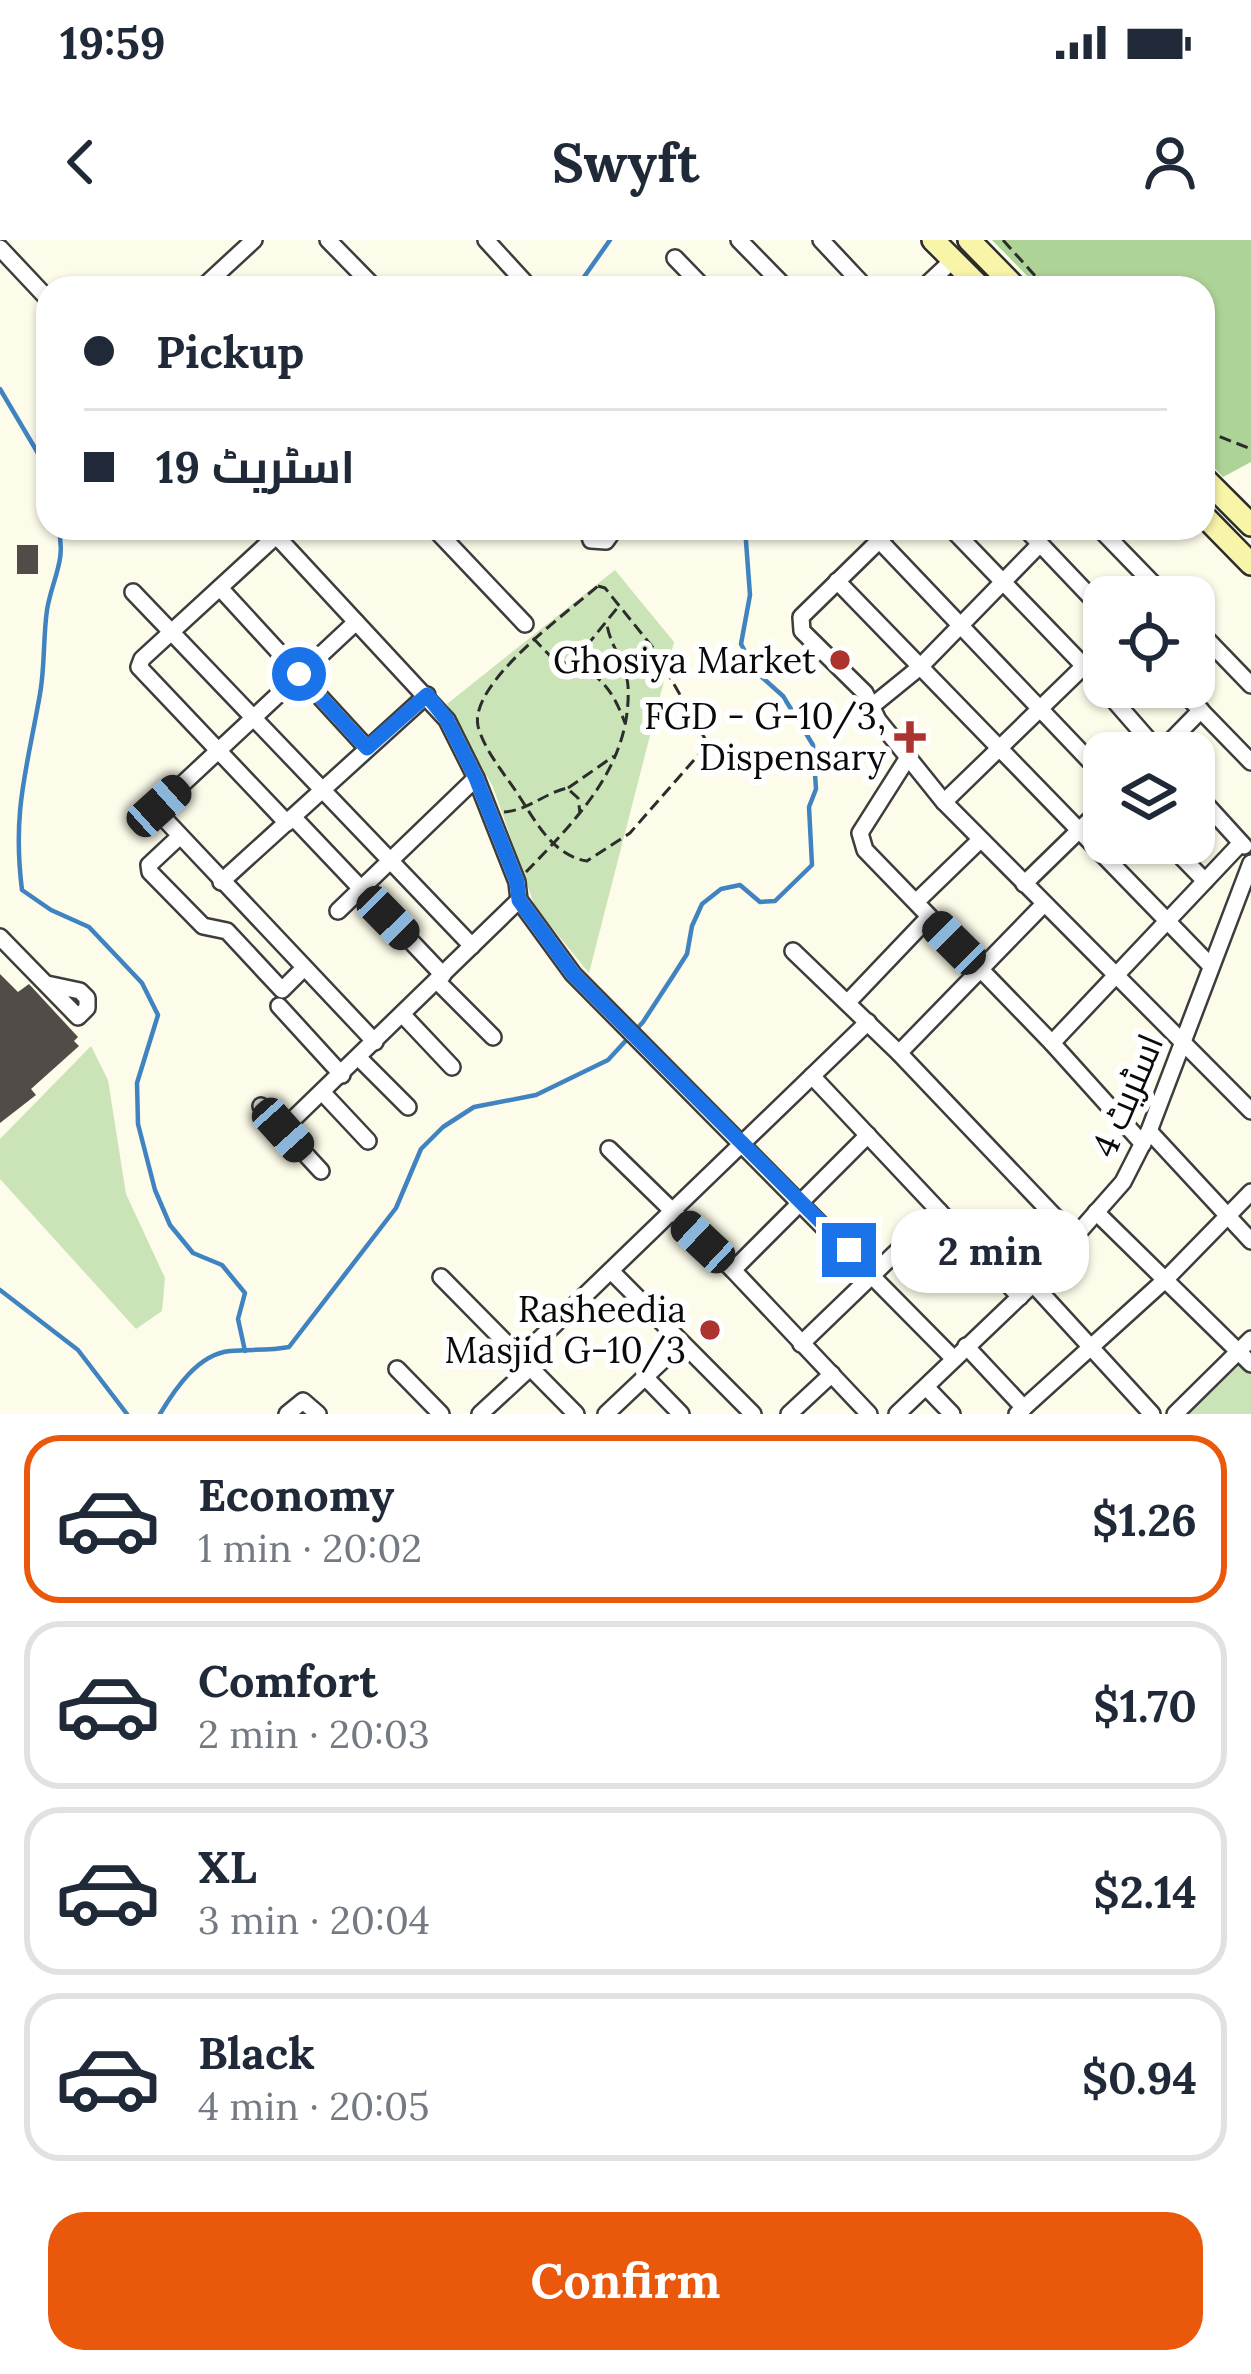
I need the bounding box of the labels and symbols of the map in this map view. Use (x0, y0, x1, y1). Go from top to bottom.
place label: Ghosiya Market (553, 637, 816, 683)
route start (272, 647, 326, 701)
marker: Ghosiya Market (827, 647, 853, 673)
place label: FGD - G-10/3, Dispensary (644, 693, 886, 780)
marker: FGD - G-10/3, Dispensary (897, 724, 923, 750)
car (120, 769, 198, 843)
car (350, 880, 426, 956)
car (916, 905, 992, 981)
street label: اسٹریٹ 4 (1081, 1027, 1173, 1163)
car (246, 1091, 320, 1169)
car (664, 1204, 742, 1280)
callout: 2 min (891, 1208, 1089, 1292)
route end (822, 1223, 876, 1277)
place label: Rasheedia Masjid G-10/3 (445, 1286, 686, 1373)
marker: Rasheedia Masjid G-10/3 (697, 1317, 723, 1343)

